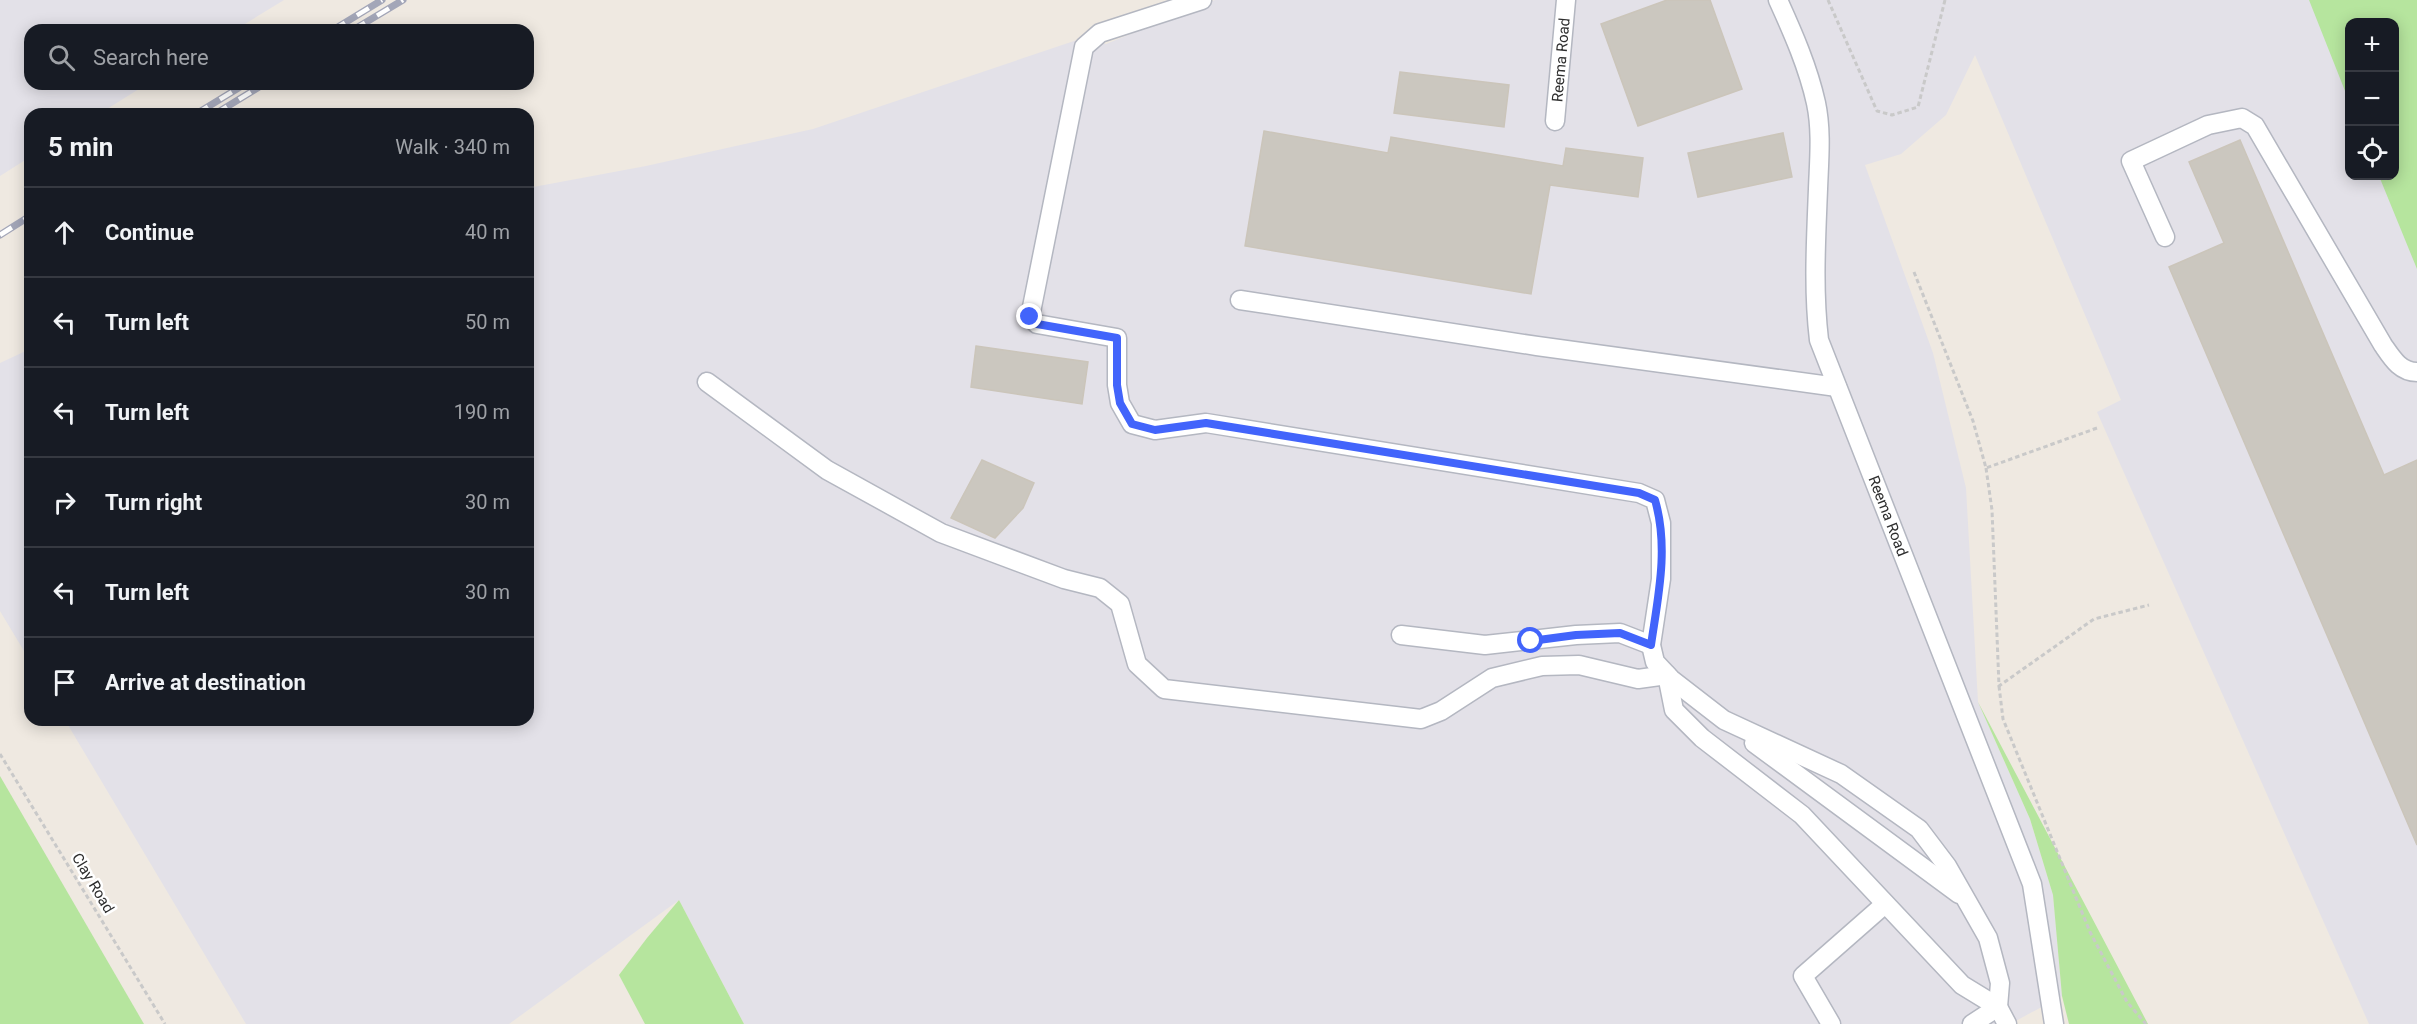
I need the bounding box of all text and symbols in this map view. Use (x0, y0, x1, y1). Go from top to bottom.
street label: Reema Road (1548, 17, 1574, 103)
map controls (2345, 18, 2399, 180)
button: + (2345, 18, 2399, 72)
search box (24, 24, 534, 90)
icon: search (45, 41, 78, 74)
text: Search here (93, 45, 209, 70)
button: − (2345, 72, 2399, 126)
button: locate (2345, 126, 2399, 180)
text: 5 min (48, 132, 113, 162)
text: Walk · 340 m (395, 135, 510, 159)
icon: ahead (48, 216, 81, 249)
text: Continue (105, 220, 194, 245)
text: 40 m (465, 220, 510, 244)
route end (1016, 303, 1042, 329)
icon: left (48, 306, 81, 339)
text: Turn left (105, 310, 189, 335)
text: 50 m (465, 310, 510, 334)
icon: left (48, 396, 81, 429)
text: Turn left (105, 400, 189, 425)
text: 190 m (454, 400, 510, 424)
street label: Reema Road (1864, 473, 1912, 559)
icon: right (48, 486, 81, 519)
text: Turn right (105, 490, 202, 515)
text: 30 m (465, 490, 510, 514)
icon: left (48, 576, 81, 609)
text: Turn left (105, 580, 189, 605)
text: 30 m (465, 580, 510, 604)
route start (1517, 627, 1543, 653)
icon: arrive (48, 666, 81, 699)
text: Arrive at destination (105, 670, 306, 695)
street label: Clay Road (68, 850, 118, 916)

